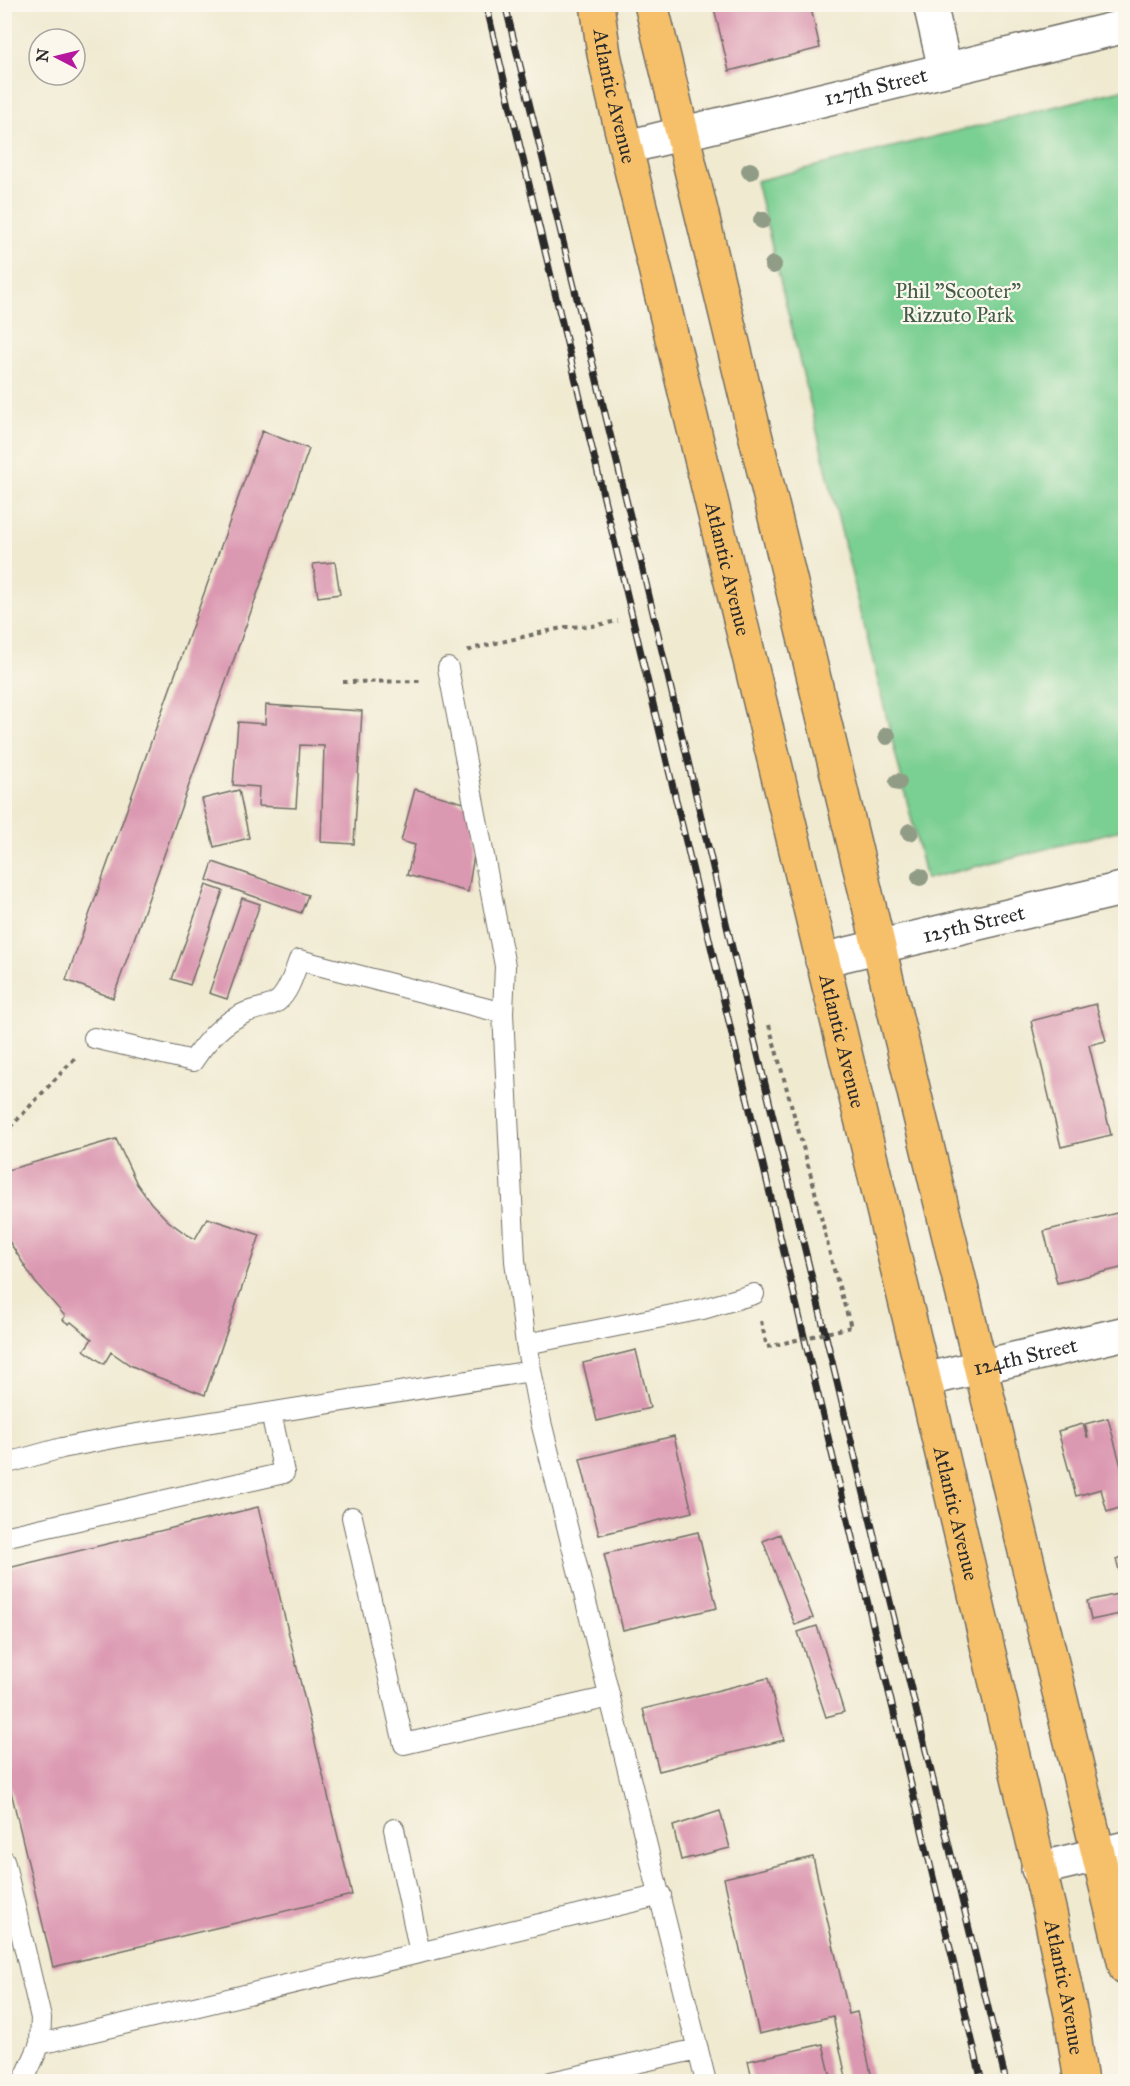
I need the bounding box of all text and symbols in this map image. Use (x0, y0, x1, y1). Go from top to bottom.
north arrow (27, 27, 87, 87)
street label: Atlantic Avenue (588, 27, 642, 166)
text: N (32, 47, 53, 63)
street label: 127th Street (822, 62, 931, 112)
park label: Phil "Scooter" Rizzuto Park (895, 278, 1021, 328)
street label: Atlantic Avenue (699, 498, 757, 639)
street label: 125th Street (920, 899, 1028, 949)
street label: Atlantic Avenue (813, 971, 871, 1111)
street label: 124th Street (971, 1332, 1081, 1381)
street label: Atlantic Avenue (928, 1443, 984, 1583)
street label: Atlantic Avenue (1039, 1917, 1090, 2057)

